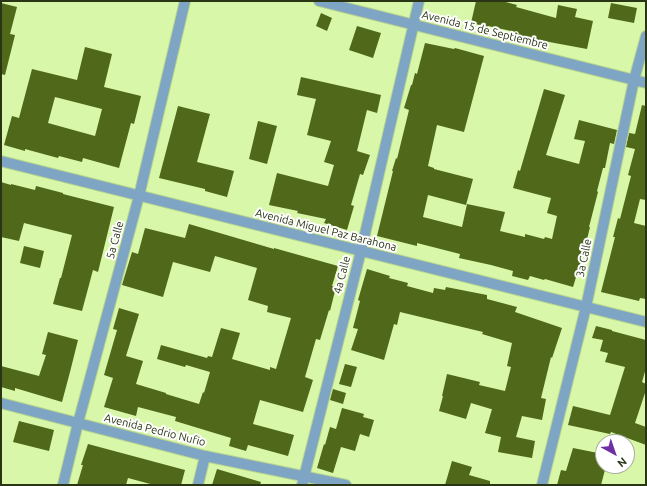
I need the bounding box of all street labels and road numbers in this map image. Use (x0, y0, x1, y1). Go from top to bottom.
street label: Avenida 15 de Septiembre (421, 8, 549, 52)
street label: Avenida Miguel Paz Barahona (254, 206, 398, 254)
street label: 5a Calle (104, 220, 126, 260)
street label: 3a Calle (574, 238, 594, 278)
street label: 4a Calle (331, 255, 353, 295)
street label: Avenida Pedrio Nufio (103, 411, 207, 449)

